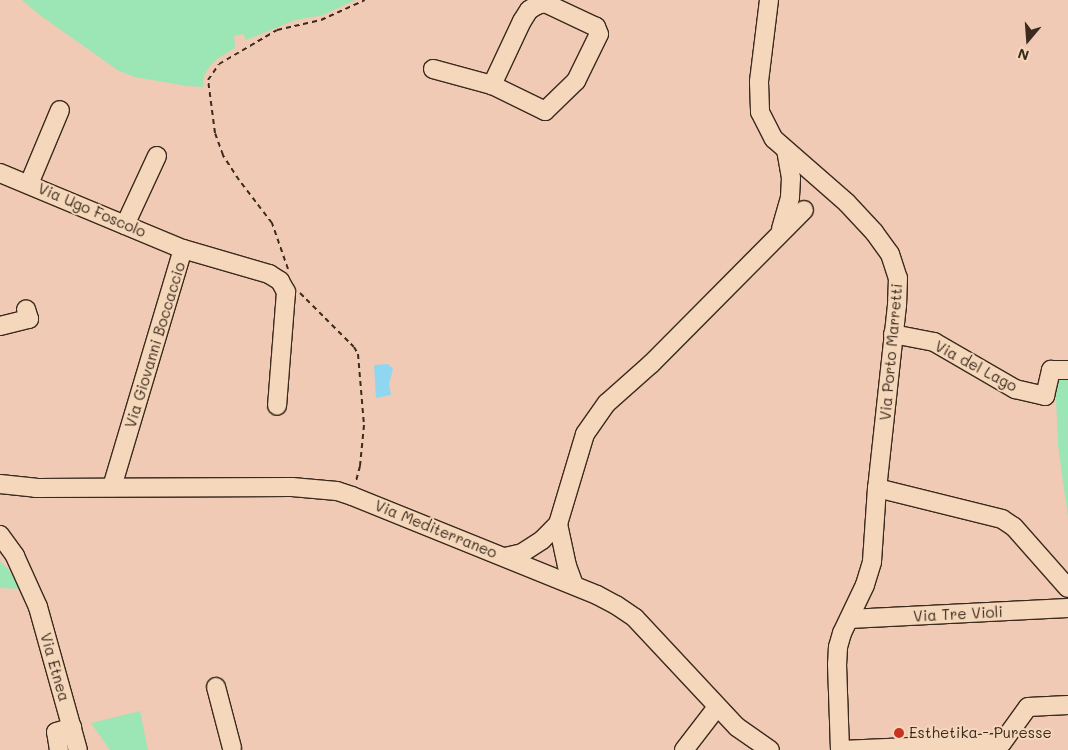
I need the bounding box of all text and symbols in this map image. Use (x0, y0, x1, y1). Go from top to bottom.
north arrow (1003, 15, 1053, 65)
text: N (1015, 44, 1031, 65)
street label: Via Ugo Foscolo (35, 179, 149, 241)
street label: Via Giovanni Boccaccio (121, 260, 189, 430)
street label: Via Porto Marretti (876, 283, 906, 421)
street label: Via del Lago (932, 337, 1020, 395)
street label: Via Mediterraneo (372, 496, 500, 562)
street label: Via Tre Violi (913, 603, 1003, 625)
street label: Via Etnea (37, 631, 73, 703)
place label: Esthetika - Puresse (909, 724, 1052, 742)
marker: Esthetika - Puresse (893, 727, 905, 739)

